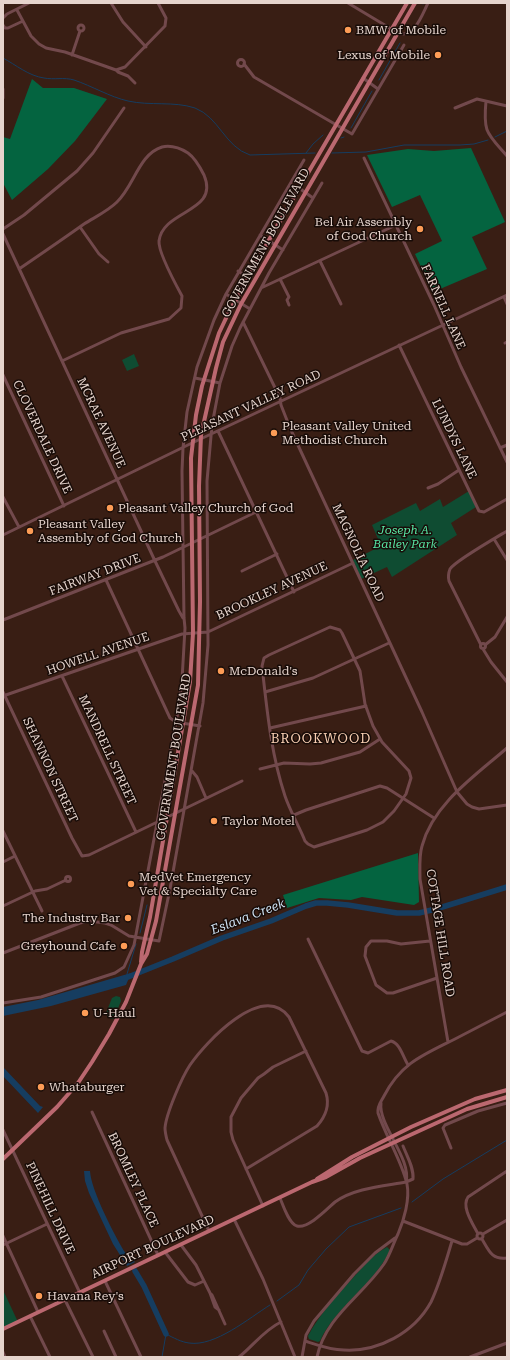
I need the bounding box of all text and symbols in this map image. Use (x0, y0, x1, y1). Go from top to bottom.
place label: BMW of Mobile (356, 23, 446, 37)
marker: BMW of Mobile (343, 25, 353, 35)
place label: Lexus of Mobile (337, 48, 430, 62)
marker: Lexus of Mobile (433, 50, 443, 60)
street label: GOVERNMENT BOULEVARD (219, 166, 313, 320)
place label: Bel Air Assembly of God Church (315, 215, 412, 243)
marker: Bel Air Assembly of God Church (415, 224, 425, 234)
street label: FARNELL LANE (418, 262, 468, 352)
street label: PLEASANT VALLEY ROAD (179, 367, 323, 445)
street label: MCRAE AVENUE (74, 375, 128, 471)
street label: CLOVERDALE DRIVE (9, 378, 75, 496)
street label: LUNDYS LANE (428, 397, 480, 481)
place label: Pleasant Valley United Methodist Church (282, 419, 412, 447)
marker: Pleasant Valley United Methodist Church (269, 428, 279, 438)
place label: Pleasant Valley Church of God (118, 501, 293, 515)
street label: MAGNOLIA ROAD (329, 502, 387, 604)
marker: Pleasant Valley Church of God (105, 503, 115, 513)
place label: Pleasant Valley Assembly of God Church (38, 517, 182, 545)
park label: Joseph A. Bailey Park (373, 523, 437, 551)
marker: Pleasant Valley Assembly of God Church (25, 526, 35, 536)
street label: FAIRWAY DRIVE (47, 551, 143, 599)
street label: BROOKLEY AVENUE (214, 559, 330, 623)
street label: HOWELL AVENUE (45, 630, 151, 678)
place label: McDonald's (229, 664, 297, 678)
marker: McDonald's (216, 666, 226, 676)
street label: GOVERNMENT BOULEVARD (154, 673, 194, 841)
street label: MANDRELL STREET (75, 693, 139, 807)
street label: SHANNON STREET (19, 715, 81, 825)
district label: BROOKWOOD (271, 731, 371, 747)
place label: Taylor Motel (222, 814, 295, 828)
marker: Taylor Motel (209, 816, 219, 826)
street label: COTTAGE HILL ROAD (423, 868, 457, 998)
place label: MedVet Emergency Vet & Specialty Care (139, 870, 257, 898)
marker: MedVet Emergency Vet & Specialty Care (126, 879, 136, 889)
water label: Eslava Creek (209, 896, 287, 938)
place label: The Industry Bar (22, 911, 120, 925)
marker: The Industry Bar (123, 913, 133, 923)
place label: Greyhound Cafe (21, 939, 116, 953)
marker: Greyhound Cafe (119, 941, 129, 951)
place label: U-Haul (93, 1006, 135, 1020)
marker: U-Haul (80, 1008, 90, 1018)
place label: Whataburger (49, 1080, 124, 1094)
marker: Whataburger (36, 1082, 46, 1092)
street label: BROMLEY PLACE (105, 1130, 161, 1230)
street label: PINEHILL DRIVE (22, 1160, 78, 1256)
street label: AIRPORT BOULEVARD (89, 1212, 217, 1282)
place label: Havana Rey's (47, 1289, 124, 1303)
marker: Havana Rey's (34, 1291, 44, 1301)

